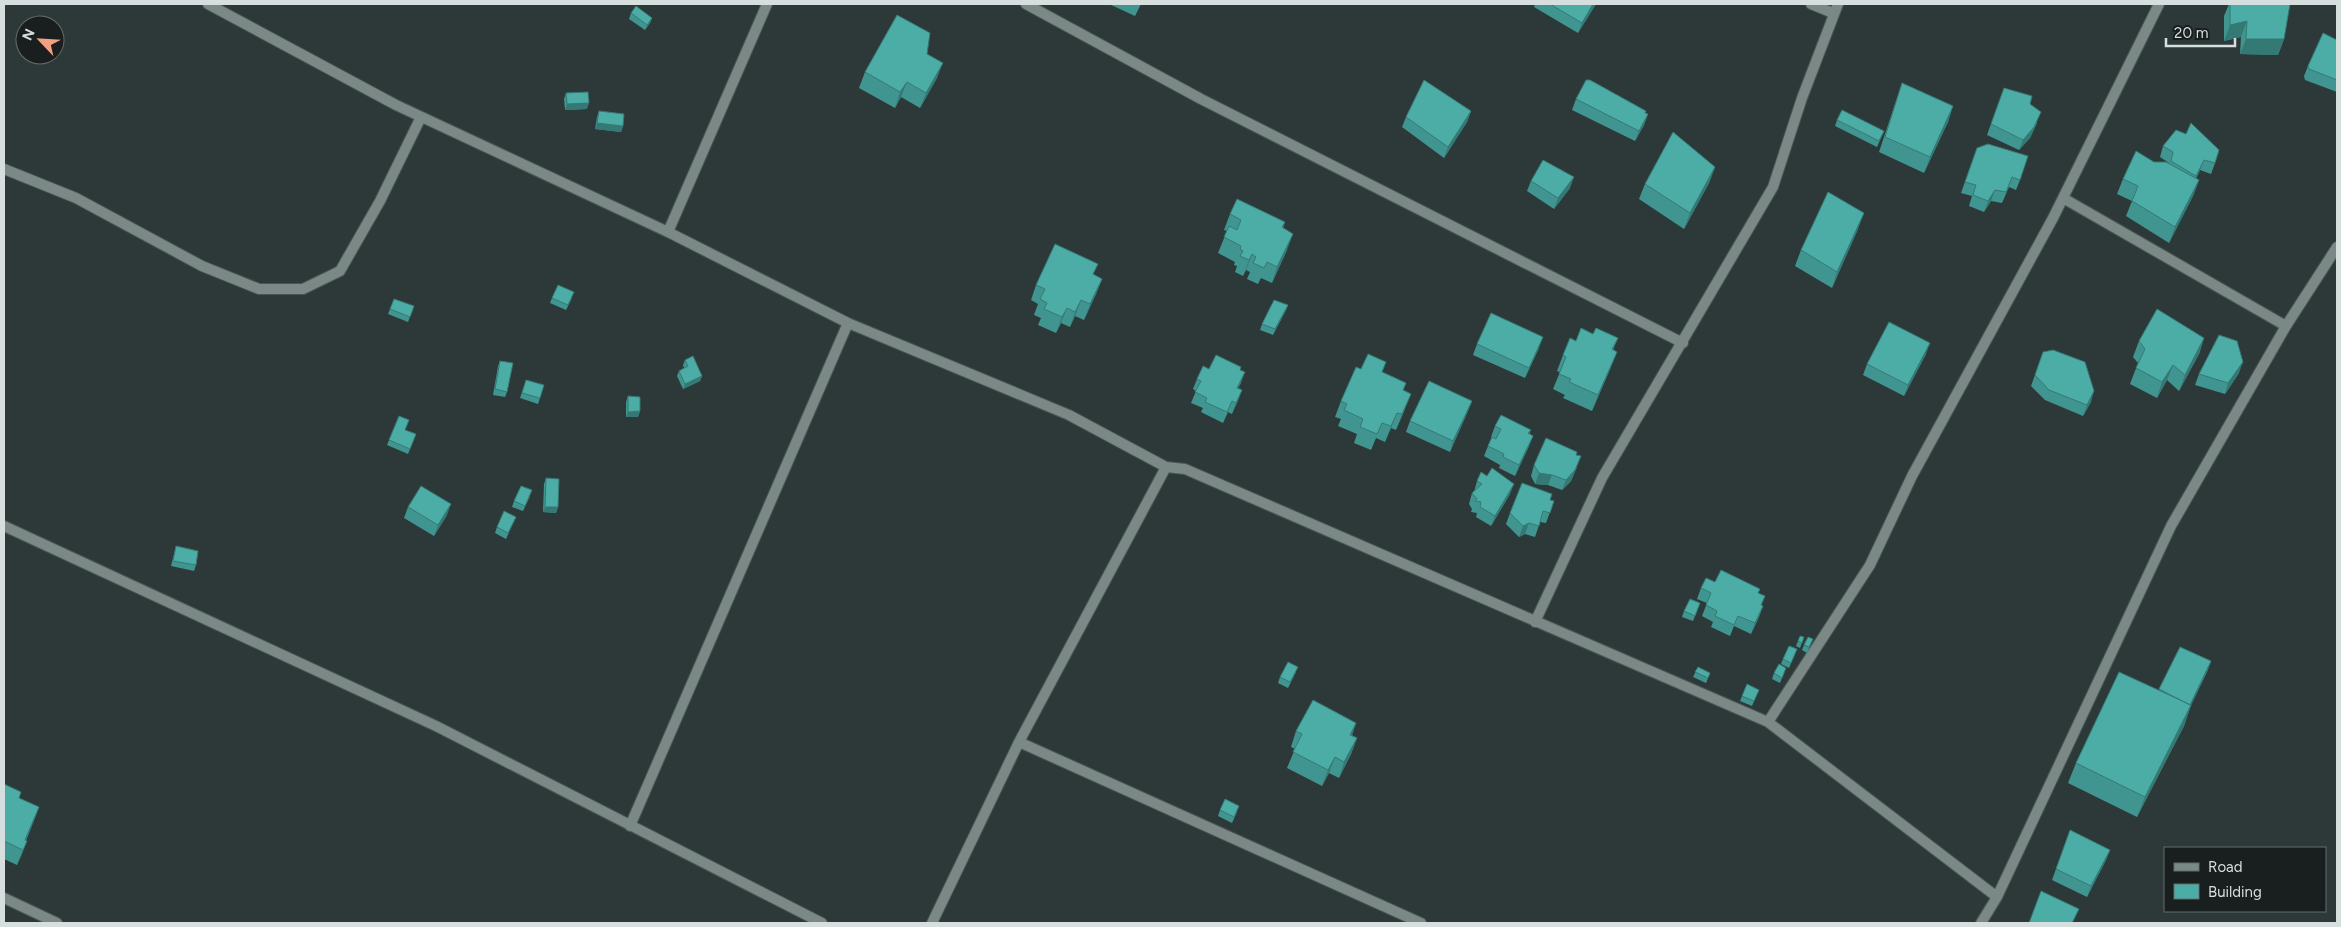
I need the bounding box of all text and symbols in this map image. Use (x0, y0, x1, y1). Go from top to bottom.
north arrow (15, 15, 65, 65)
scale bar (2166, 15, 2235, 47)
text: 20 m (2174, 24, 2208, 42)
text: N (19, 26, 39, 43)
legend (2164, 847, 2326, 912)
text: Road (2208, 858, 2243, 876)
text: Building (2208, 883, 2262, 901)

